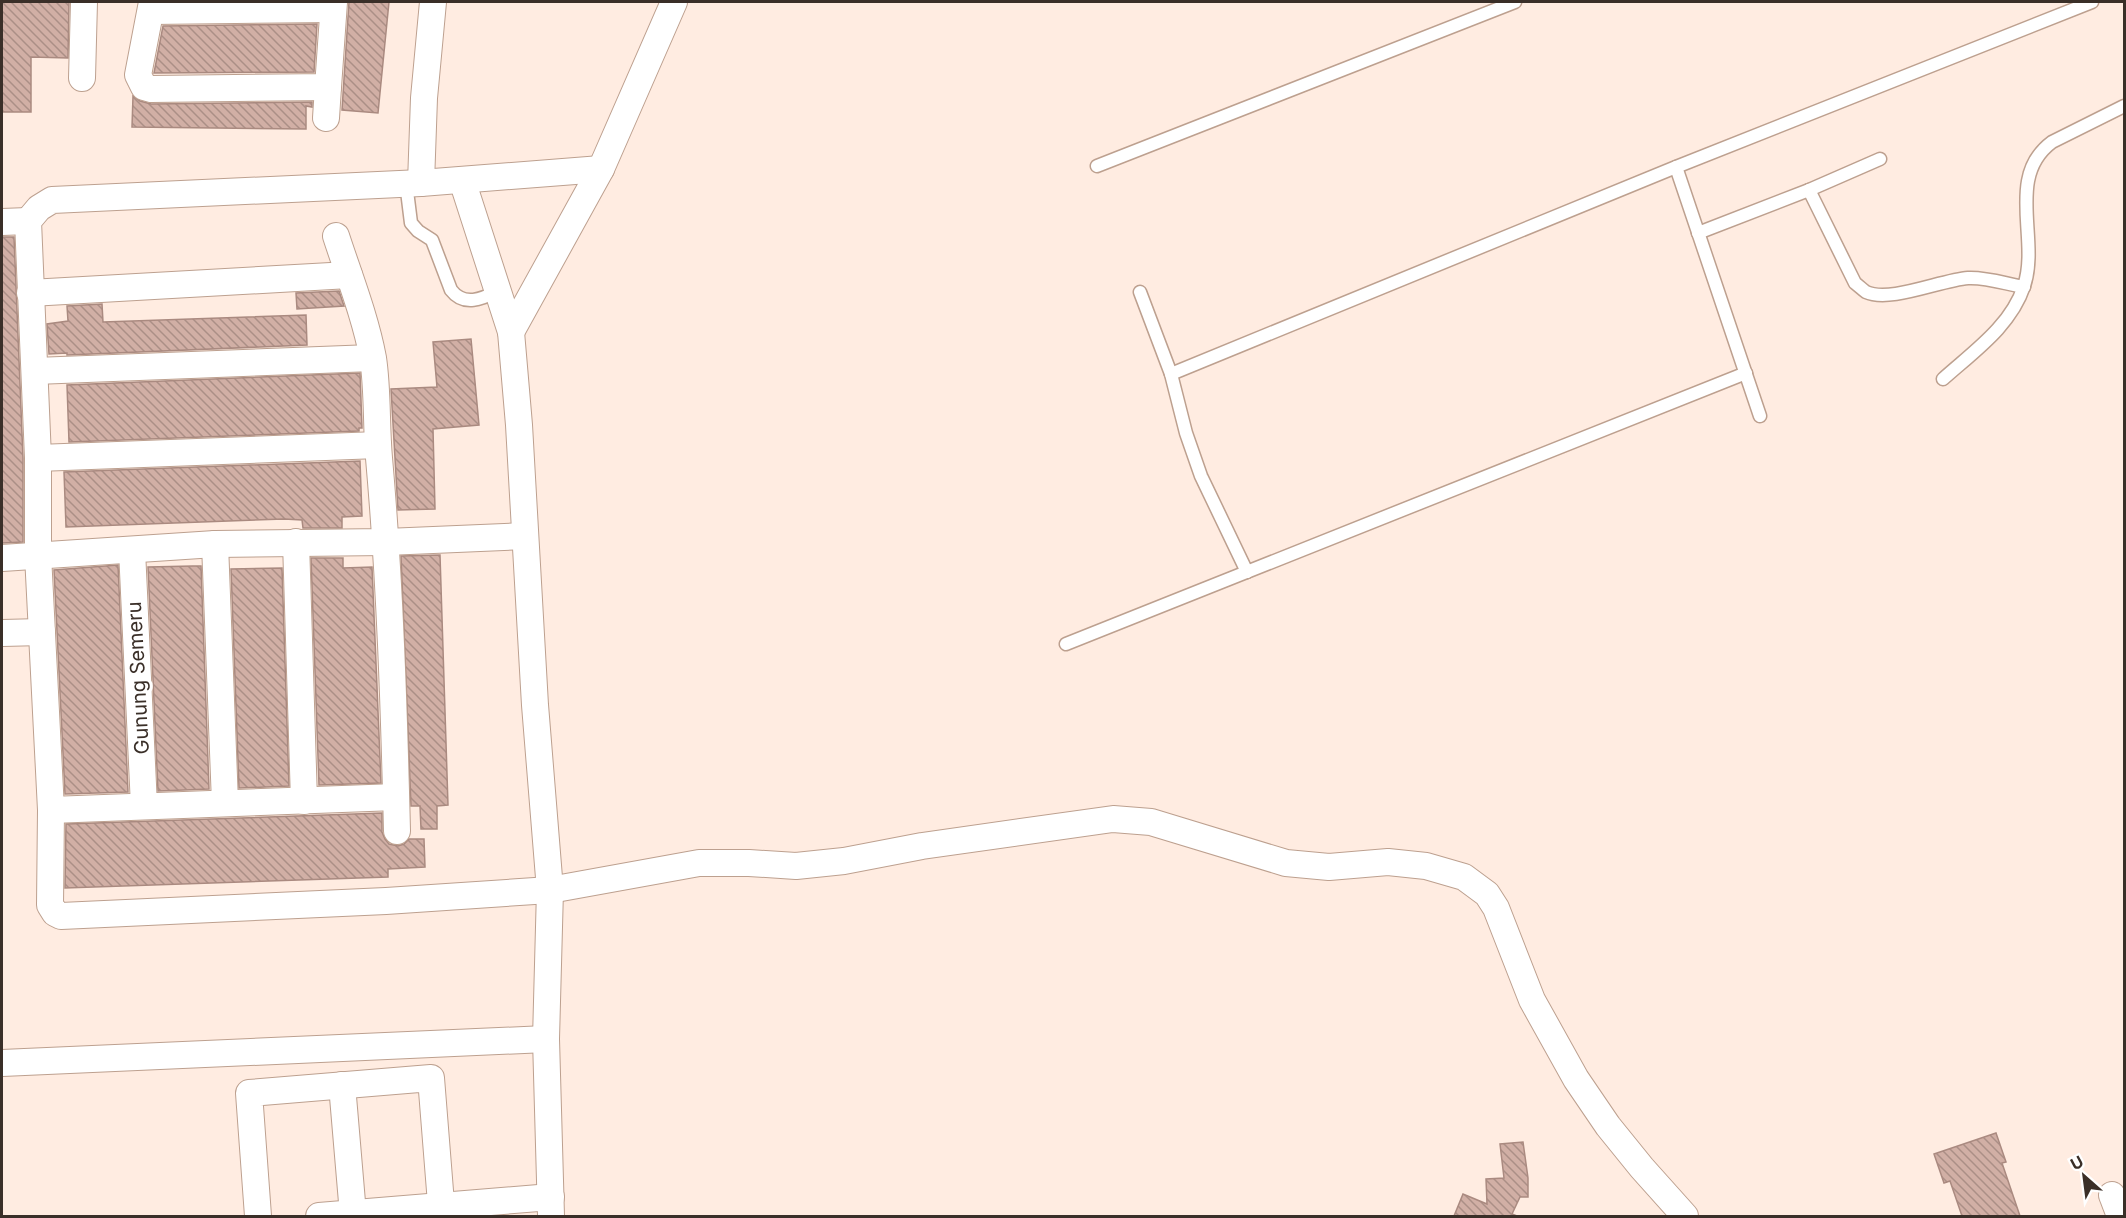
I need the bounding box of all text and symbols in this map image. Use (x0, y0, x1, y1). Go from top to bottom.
street label: Gunung Semeru (122, 601, 154, 755)
north arrow (2054, 1146, 2114, 1206)
text: U (2067, 1151, 2087, 1174)

